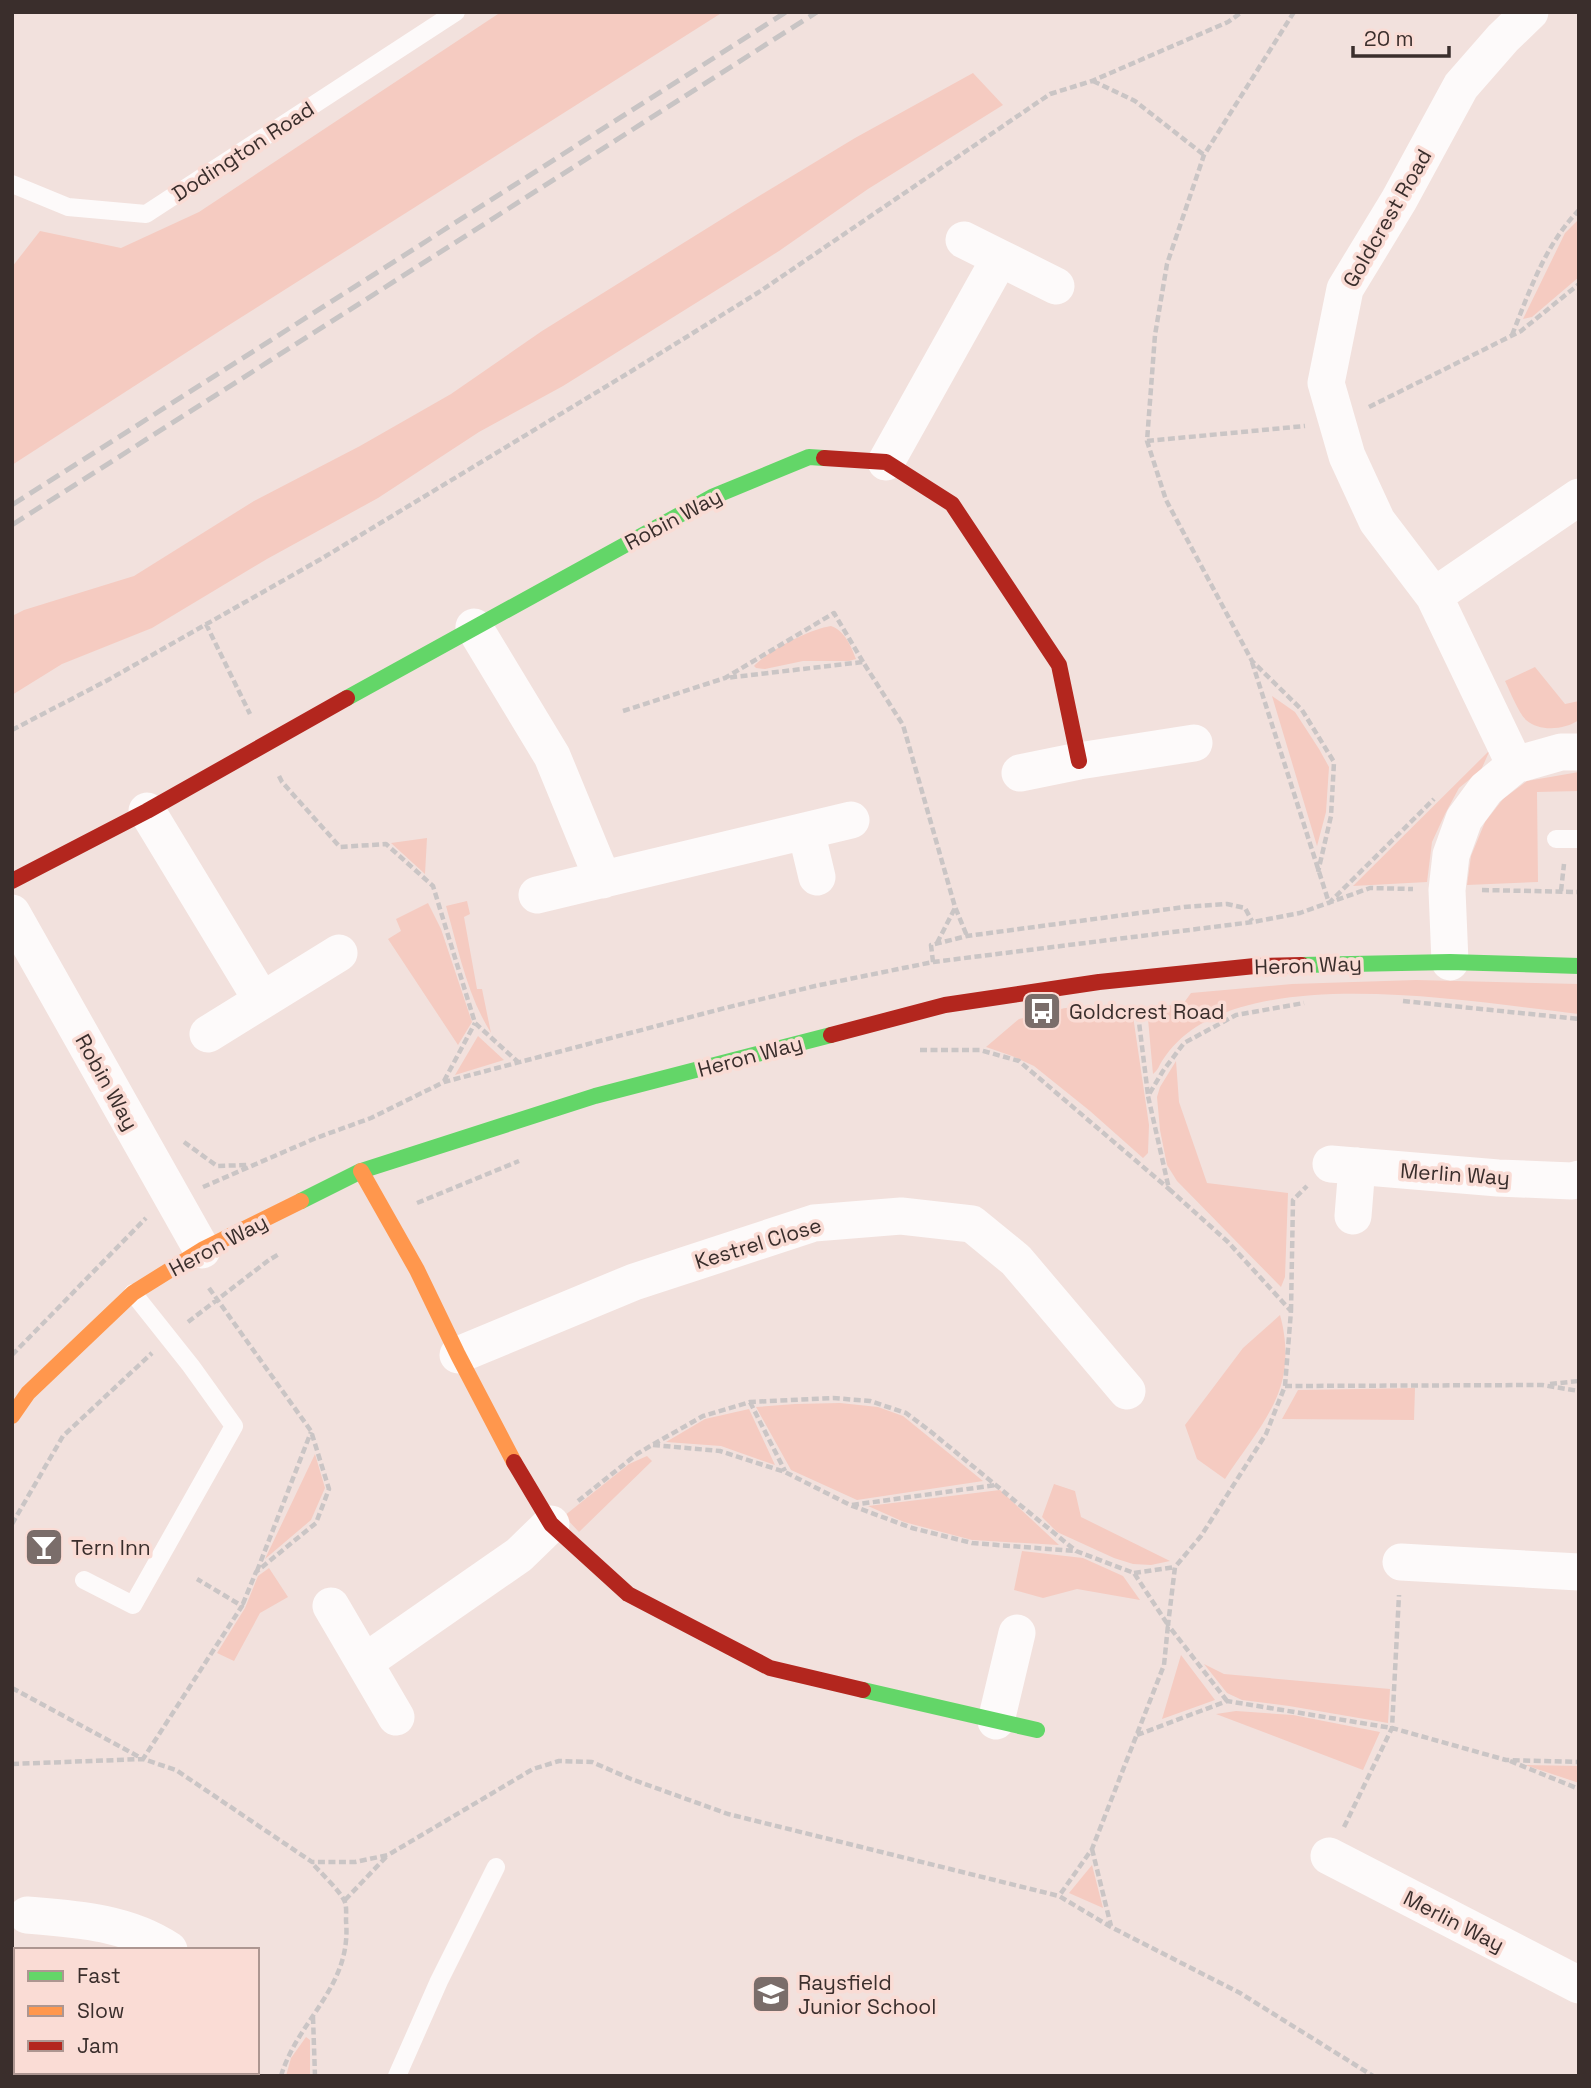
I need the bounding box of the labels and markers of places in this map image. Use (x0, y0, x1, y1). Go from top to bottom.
bus stop icon: Goldcrest Road (1021, 990, 1063, 1032)
place label: Goldcrest Road (1069, 998, 1224, 1025)
bar icon: Tern Inn (23, 1526, 65, 1568)
place label: Tern Inn (71, 1534, 151, 1561)
place label: Raysfield Junior School (798, 1969, 937, 2020)
school or university icon: Raysfield Junior School (750, 1973, 792, 2015)

